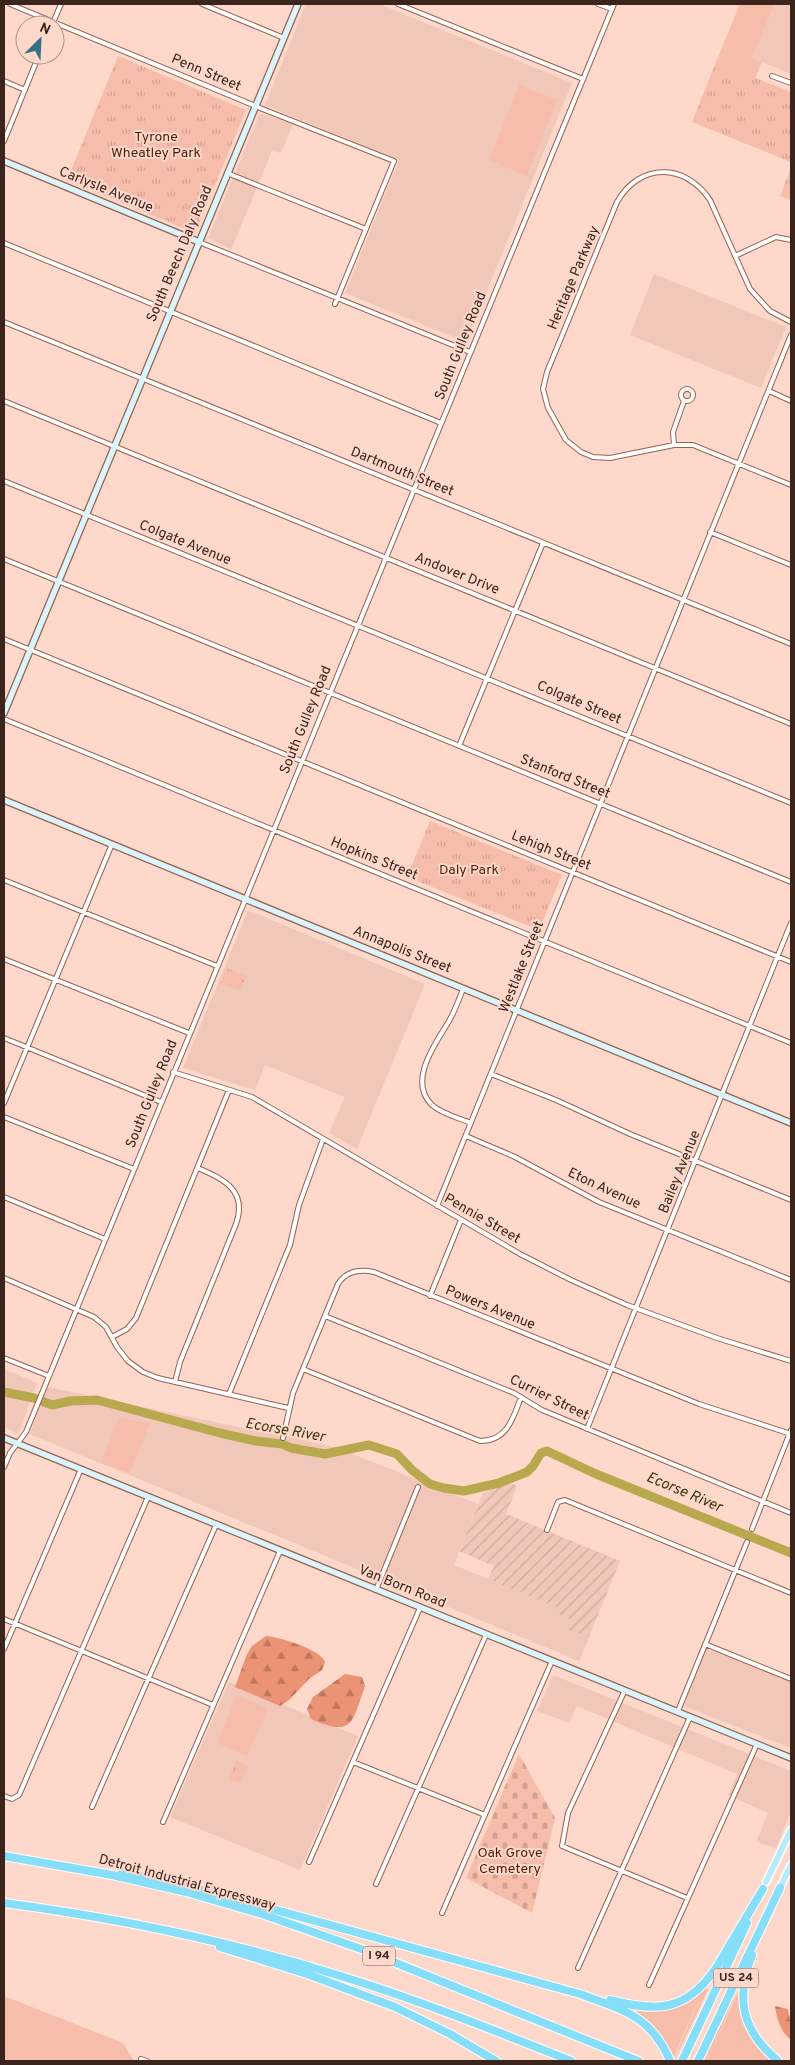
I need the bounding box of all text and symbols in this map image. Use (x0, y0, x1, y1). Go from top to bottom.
north arrow (15, 15, 65, 65)
text: N (37, 20, 53, 39)
street label: Penn Street (168, 51, 244, 95)
park label: Tyrone Wheatley Park (111, 129, 201, 162)
street label: Carlysle Avenue (56, 163, 156, 217)
street label: South Beech Daly Road (144, 183, 216, 325)
street label: Heritage Parkway (544, 224, 604, 332)
street label: South Gulley Road (432, 289, 490, 403)
street label: Dartmouth Street (348, 444, 456, 500)
street label: Colgate Avenue (136, 517, 234, 569)
street label: Andover Drive (412, 549, 502, 599)
street label: South Gulley Road (277, 663, 335, 777)
street label: Colgate Street (534, 678, 624, 728)
street label: Stanford Street (517, 751, 613, 803)
street label: Lehigh Street (509, 827, 593, 875)
street label: Hopkins Street (328, 834, 420, 884)
park label: Daly Park (439, 862, 499, 879)
street label: Westlake Street (496, 919, 548, 1015)
street label: Annapolis Street (350, 923, 454, 977)
street label: South Gulley Road (123, 1037, 181, 1151)
street label: Bailey Avenue (656, 1128, 704, 1216)
street label: Eton Avenue (565, 1165, 643, 1213)
street label: Pennie Street (441, 1190, 523, 1248)
street label: Powers Avenue (443, 1282, 537, 1334)
street label: Currier Street (506, 1371, 592, 1425)
water label: Ecorse River (244, 1415, 328, 1448)
water label: Ecorse River (643, 1468, 726, 1518)
street label: Van Born Road (356, 1562, 448, 1612)
park label: Oak Grove Cemetery (477, 1845, 543, 1878)
street label: Detroit Industrial Expressway (97, 1851, 277, 1915)
road number: I 94 (363, 1946, 395, 1965)
road number: US 24 (714, 1969, 758, 1988)

